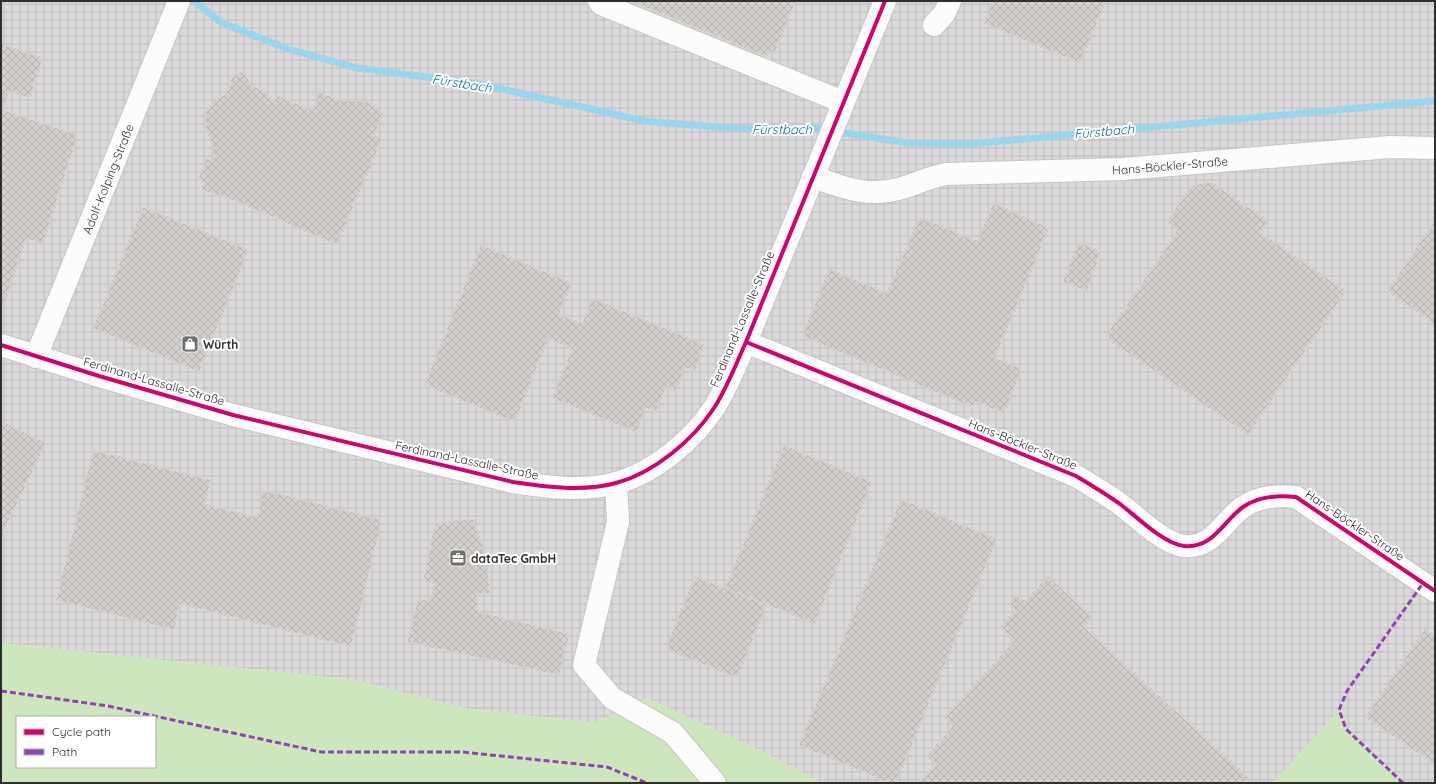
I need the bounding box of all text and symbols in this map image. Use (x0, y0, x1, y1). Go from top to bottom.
water label: Fürstbach (431, 70, 493, 96)
water label: Fürstbach (1073, 120, 1135, 142)
street label: Adolf-Kolping-Straße (79, 121, 137, 236)
water label: Fürstbach (752, 121, 813, 137)
street label: Hans-Böckler-Straße (1112, 153, 1229, 177)
street label: Ferdinand-Lassalle-Straße (706, 248, 778, 389)
shop icon: Würth (180, 334, 200, 354)
place label: Würth (203, 337, 238, 352)
street label: Ferdinand-Lassalle-Straße (82, 354, 227, 408)
street label: Hans-Böckler-Straße (966, 415, 1080, 473)
street label: Ferdinand-Lassalle-Straße (394, 437, 540, 483)
street label: Hans-Böckler-Straße (1303, 486, 1408, 564)
office icon: dataTec GmbH (448, 548, 468, 568)
place label: dataTec GmbH (471, 551, 556, 566)
legend (16, 716, 156, 768)
text: Cycle path (52, 724, 111, 739)
text: Path (52, 744, 77, 759)

